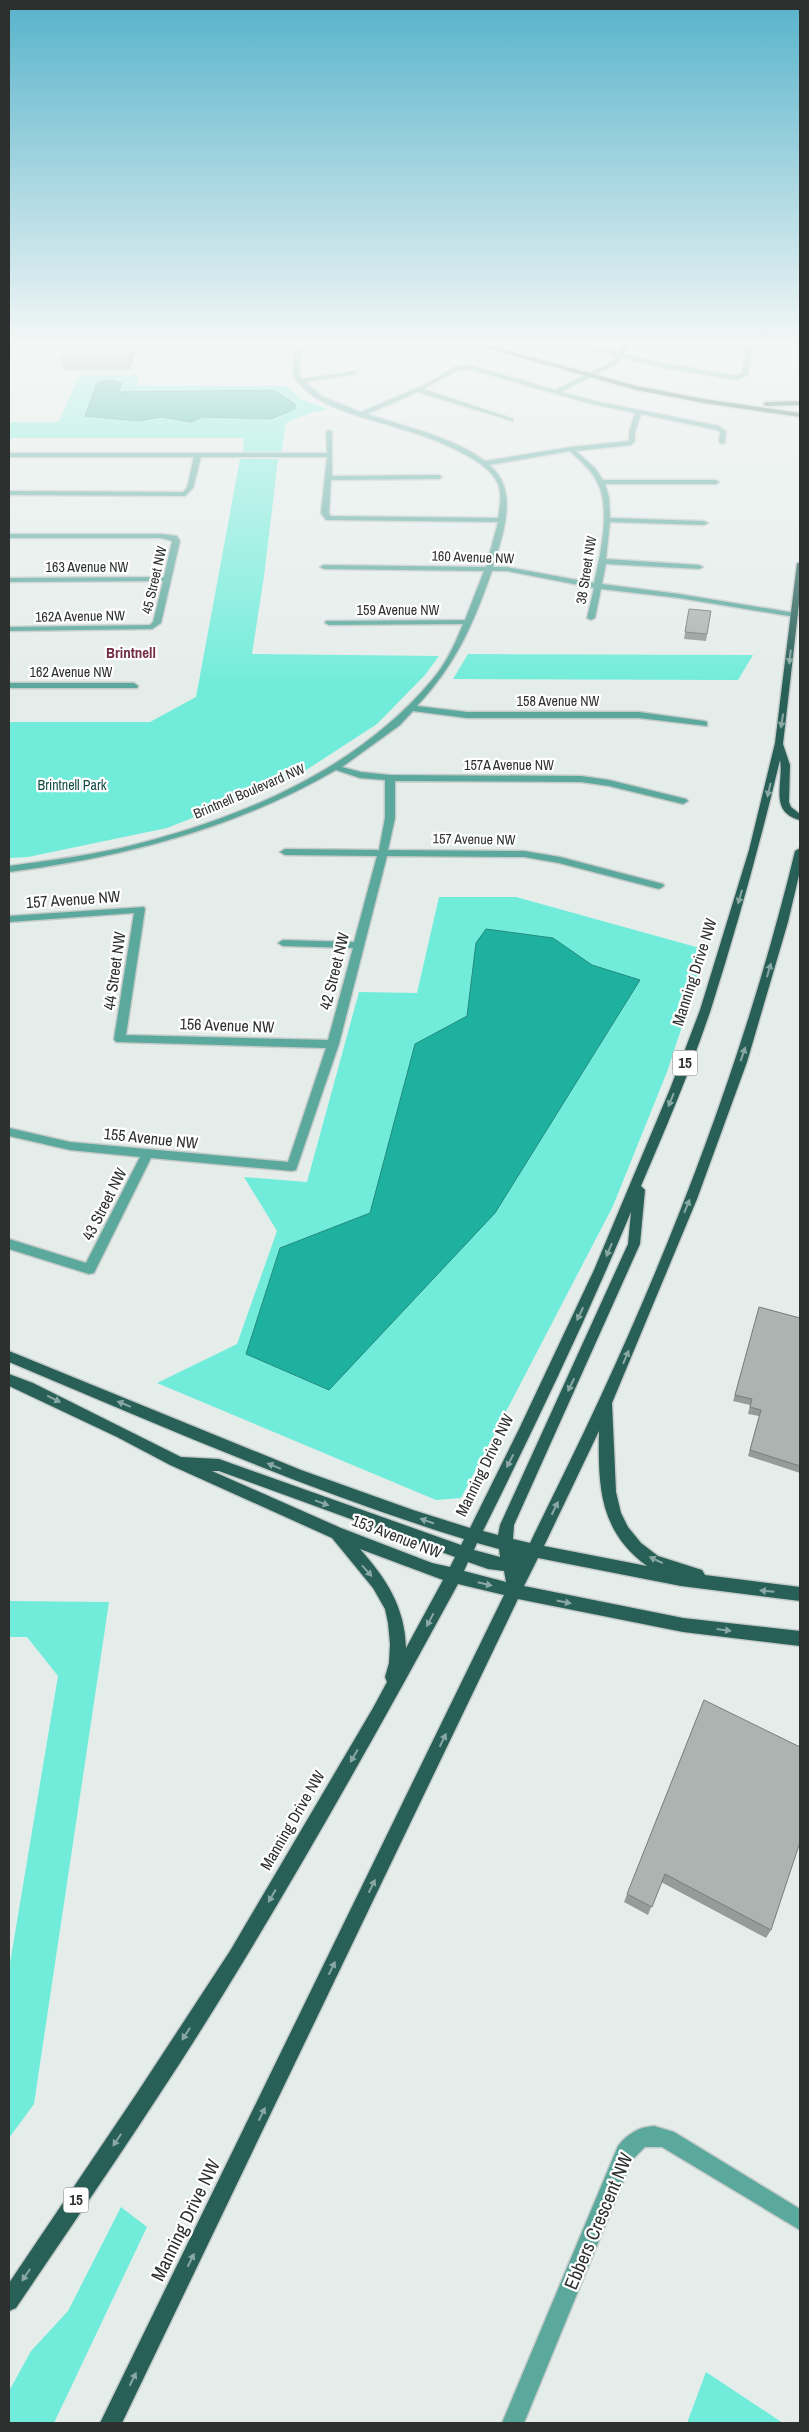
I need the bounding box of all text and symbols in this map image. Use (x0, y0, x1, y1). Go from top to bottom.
street label: 38 Street NW (572, 534, 600, 605)
street label: 45 Street NW (137, 544, 171, 616)
street label: 160 Avenue NW (431, 547, 515, 567)
street label: 163 Avenue NW (46, 558, 129, 576)
street label: 159 Avenue NW (357, 601, 440, 619)
street label: 162A Avenue NW (35, 606, 125, 626)
district label: Brintnell (106, 642, 156, 663)
one-way arrow (786, 649, 794, 665)
street label: 162 Avenue NW (30, 663, 113, 681)
street label: 158 Avenue NW (517, 692, 600, 710)
one-way arrow (778, 713, 786, 729)
street label: 157A Avenue NW (464, 756, 554, 774)
street label: Brintnell Boulevard NW (191, 759, 308, 823)
park label: Brintnell Park (38, 776, 107, 794)
one-way arrow (765, 783, 773, 798)
street label: 157 Avenue NW (432, 829, 516, 849)
street label: 157 Avenue NW (25, 885, 122, 913)
one-way arrow (736, 889, 744, 904)
street label: Manning Drive NW (666, 915, 722, 1028)
street label: 44 Street NW (98, 930, 130, 1012)
street label: 42 Street NW (314, 930, 354, 1012)
one-way arrow (766, 963, 774, 978)
street label: 156 Avenue NW (179, 1012, 275, 1038)
one-way arrow (740, 1046, 747, 1061)
road number: 15 (672, 1050, 698, 1076)
one-way arrow (667, 1093, 675, 1108)
street label: 155 Avenue NW (103, 1122, 200, 1154)
street label: 43 Street NW (76, 1163, 132, 1244)
one-way arrow (684, 1199, 692, 1213)
one-way arrow (604, 1243, 612, 1257)
one-way arrow (575, 1307, 584, 1322)
one-way arrow (622, 1350, 630, 1364)
one-way arrow (567, 1378, 575, 1392)
one-way arrow (46, 1395, 61, 1404)
one-way arrow (117, 1399, 131, 1407)
street label: Manning Drive NW (450, 1409, 519, 1520)
one-way arrow (506, 1454, 514, 1469)
one-way arrow (267, 1461, 281, 1469)
one-way arrow (314, 1500, 329, 1507)
one-way arrow (551, 1501, 559, 1515)
street label: 153 Avenue NW (349, 1509, 446, 1563)
one-way arrow (419, 1517, 434, 1525)
one-way arrow (649, 1556, 663, 1564)
one-way arrow (362, 1564, 373, 1577)
one-way arrow (477, 1580, 492, 1588)
one-way arrow (759, 1587, 775, 1595)
one-way arrow (556, 1598, 572, 1606)
one-way arrow (425, 1613, 434, 1626)
one-way arrow (716, 1626, 732, 1634)
one-way arrow (439, 1733, 447, 1748)
one-way arrow (350, 1748, 358, 1763)
street label: Manning Drive NW (255, 1766, 330, 1874)
one-way arrow (368, 1879, 376, 1894)
one-way arrow (267, 1889, 276, 1902)
one-way arrow (328, 1960, 337, 1975)
one-way arrow (181, 2027, 191, 2041)
one-way arrow (258, 2107, 266, 2121)
one-way arrow (112, 2133, 122, 2147)
street label: Ebbers Crescent NW (557, 2148, 639, 2293)
street label: Manning Drive NW (144, 2155, 226, 2285)
road number: 15 (64, 2188, 88, 2212)
one-way arrow (187, 2253, 195, 2267)
one-way arrow (21, 2268, 31, 2282)
one-way arrow (129, 2372, 137, 2387)

